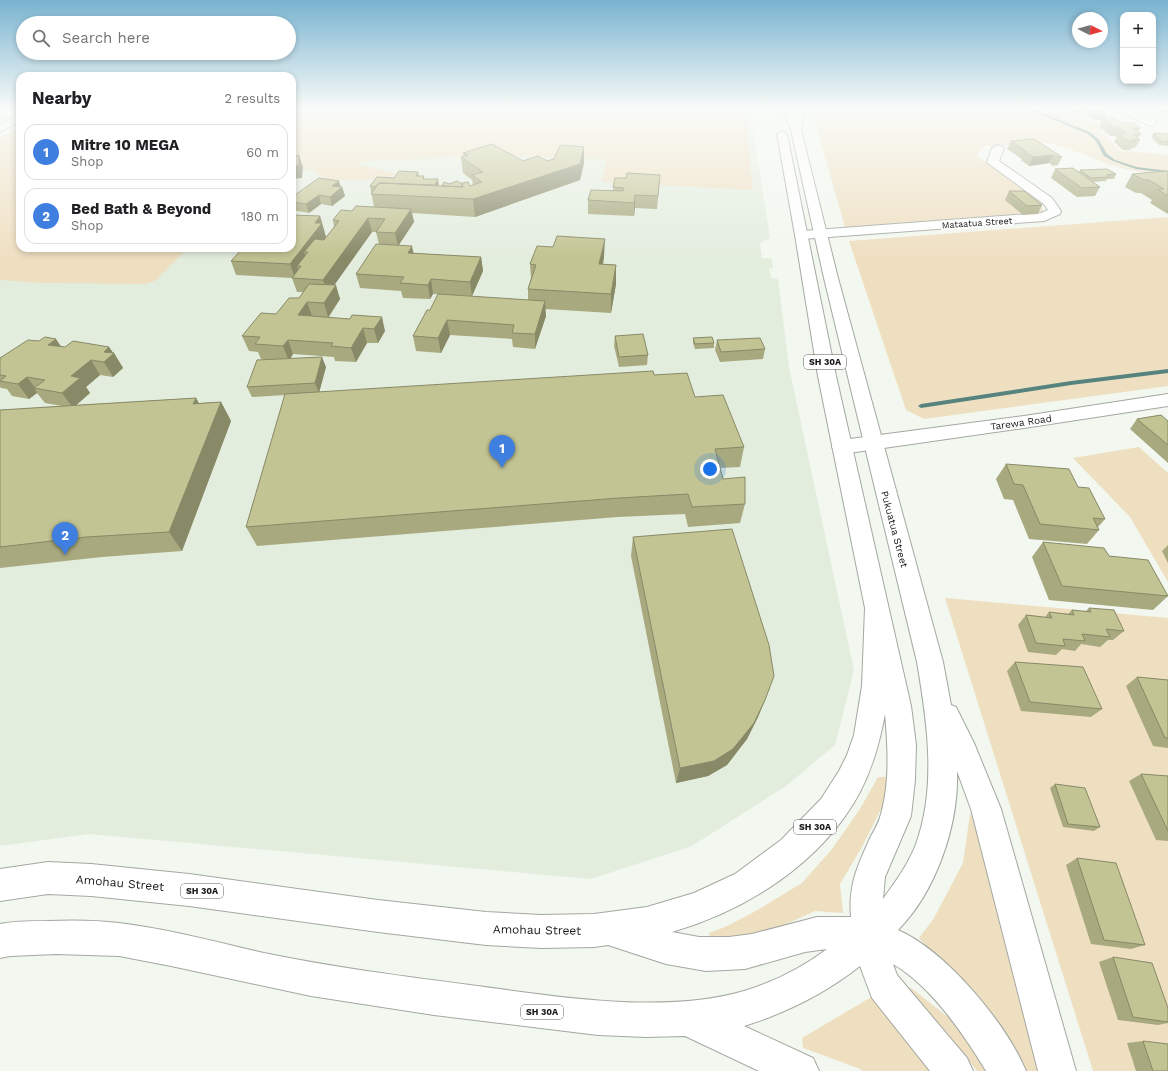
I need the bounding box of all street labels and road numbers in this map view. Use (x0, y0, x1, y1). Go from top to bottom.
street label: Mataatua Street (941, 216, 1013, 230)
road number: SH 30A (804, 355, 846, 369)
street label: Tarewa Road (990, 413, 1052, 432)
street label: Pukuatua Street (879, 490, 910, 569)
road number: SH 30A (794, 820, 836, 834)
street label: Amohau Street (75, 872, 165, 894)
road number: SH 30A (181, 884, 223, 898)
street label: Amohau Street (493, 922, 581, 938)
road number: SH 30A (521, 1005, 563, 1019)

